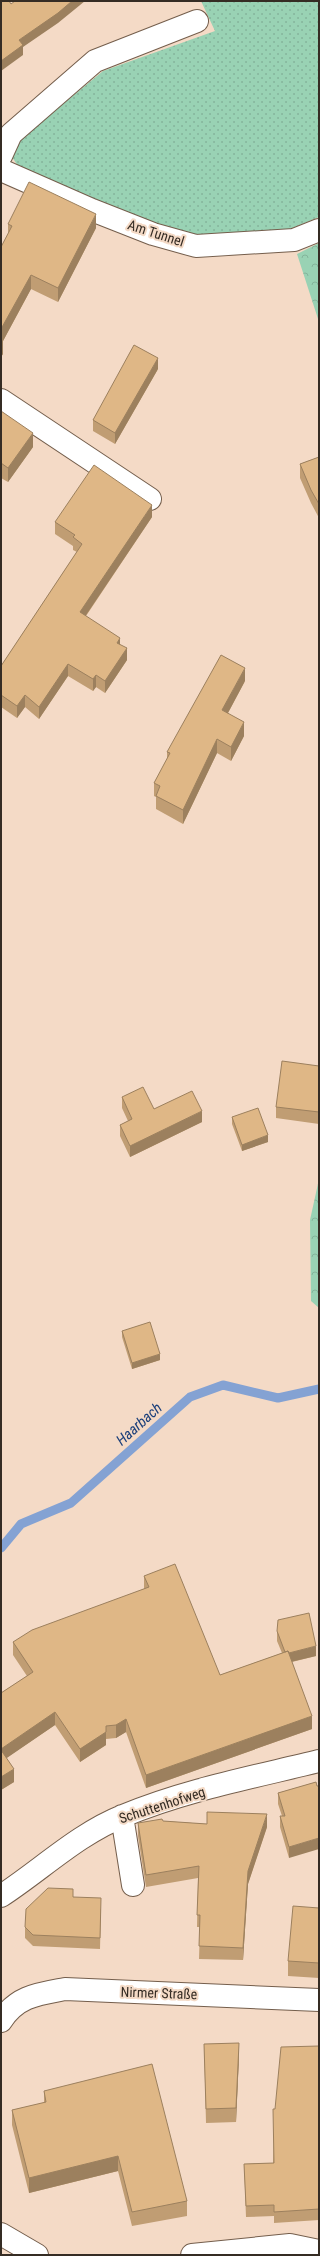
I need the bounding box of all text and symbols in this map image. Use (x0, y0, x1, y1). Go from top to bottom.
street label: Am Tunnel (126, 216, 186, 250)
water label: Haarbach (112, 1399, 166, 1449)
street label: Schuttenhofweg (117, 1784, 207, 1826)
street label: Nirmer Straße (120, 1984, 198, 2002)

